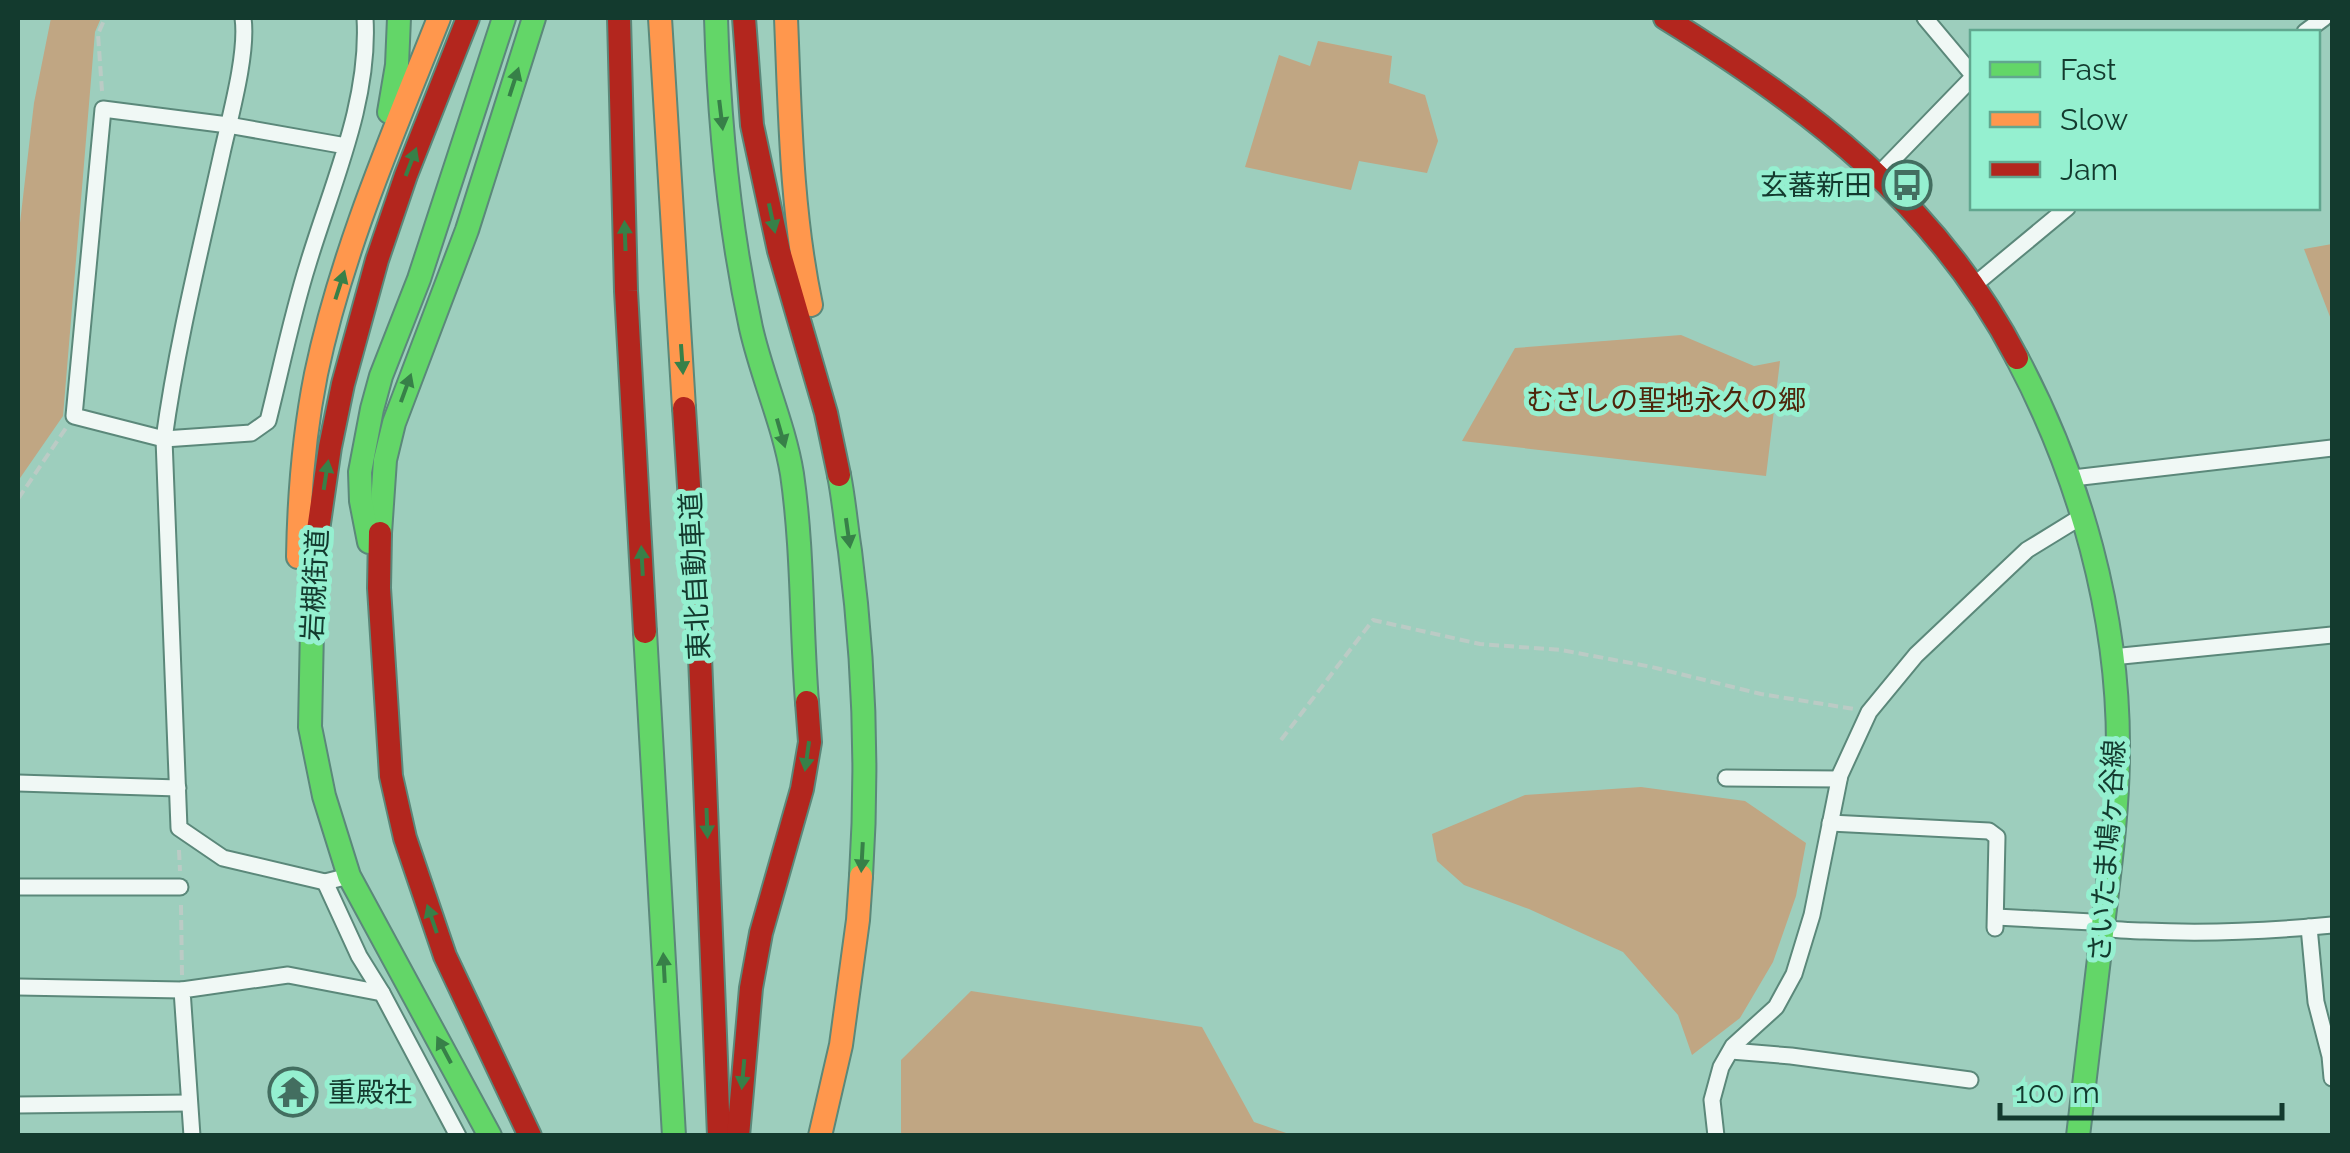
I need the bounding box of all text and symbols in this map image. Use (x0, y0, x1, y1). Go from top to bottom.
legend (1970, 30, 2320, 210)
text: Fast (2060, 52, 2117, 87)
one-way arrow (507, 66, 522, 97)
one-way arrow (713, 99, 729, 131)
text: Slow (2060, 102, 2128, 137)
one-way arrow (404, 147, 420, 177)
text: Jam (2060, 152, 2118, 187)
bus stop icon: 玄蕃新田 (1881, 159, 1933, 211)
place label: 玄蕃新田 (1760, 169, 1872, 202)
one-way arrow (764, 202, 780, 233)
one-way arrow (616, 220, 632, 252)
one-way arrow (333, 270, 348, 300)
one-way arrow (674, 344, 690, 376)
one-way arrow (399, 373, 414, 403)
park label: むさしの聖地永久の郷 (1526, 384, 1806, 417)
one-way arrow (774, 419, 789, 449)
one-way arrow (318, 459, 334, 490)
street label: 東北自動車道 (674, 491, 716, 661)
one-way arrow (840, 518, 856, 549)
street label: 岩槻街道 (296, 528, 334, 642)
one-way arrow (634, 544, 650, 576)
street label: さいたま鳩ヶ谷線 (2083, 739, 2131, 963)
one-way arrow (799, 741, 815, 772)
one-way arrow (699, 807, 715, 839)
one-way arrow (854, 842, 870, 874)
one-way arrow (424, 904, 439, 934)
one-way arrow (656, 952, 672, 984)
one-way arrow (435, 1035, 452, 1064)
one-way arrow (735, 1058, 751, 1090)
scale bar (2000, 1058, 2282, 1120)
temple icon: 重殿社 (267, 1066, 319, 1118)
text: 100 m (2015, 1075, 2100, 1110)
place label: 重殿社 (328, 1076, 412, 1109)

